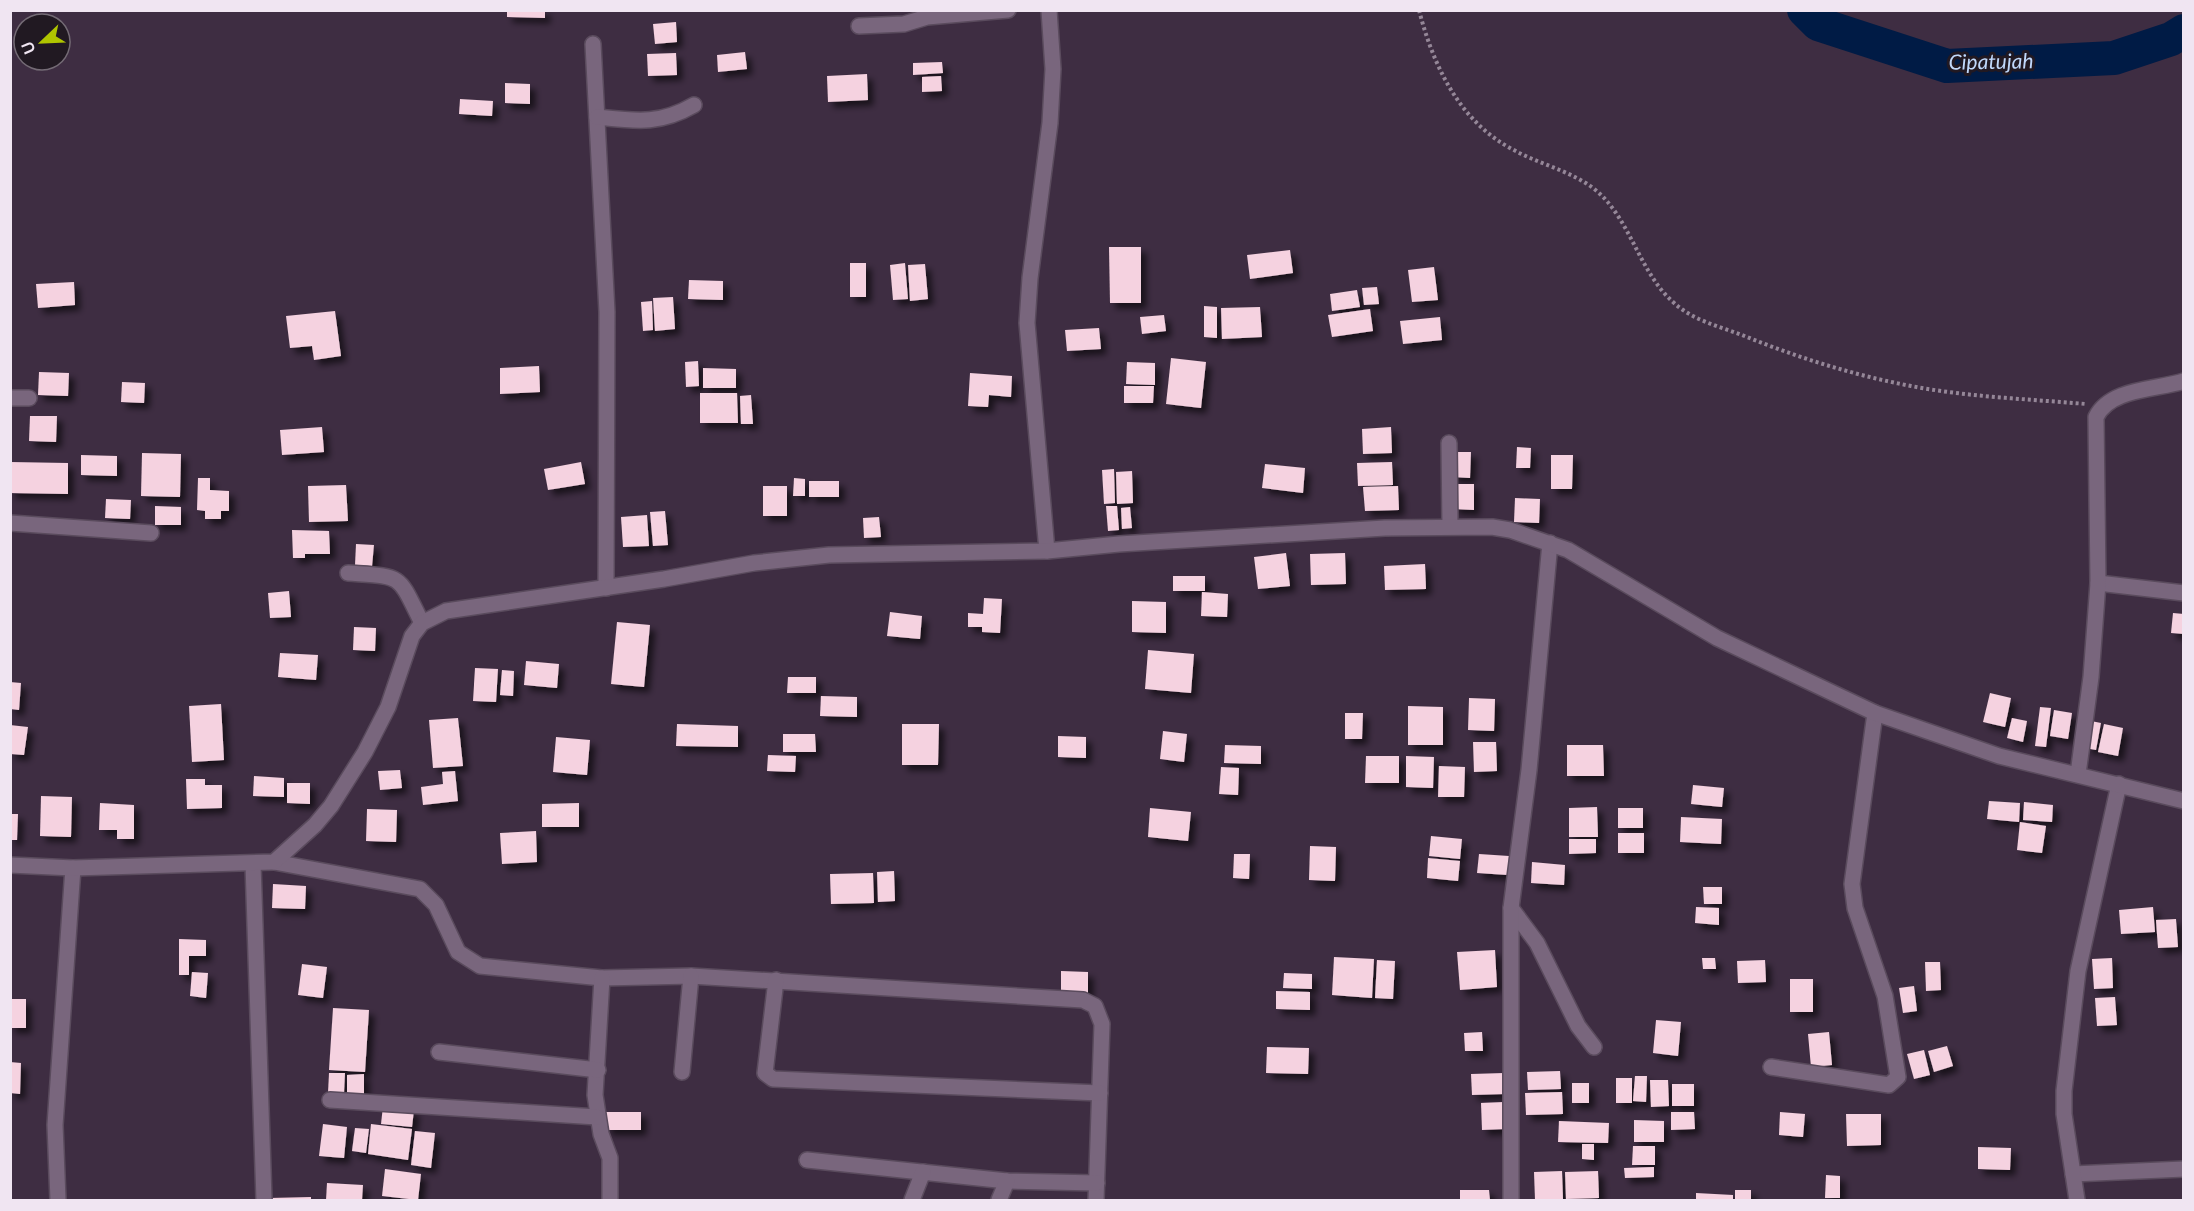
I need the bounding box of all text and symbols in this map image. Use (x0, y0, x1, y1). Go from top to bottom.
north arrow (12, 12, 72, 72)
text: U (17, 39, 39, 57)
water label: Cipatujah (1948, 47, 2034, 74)

